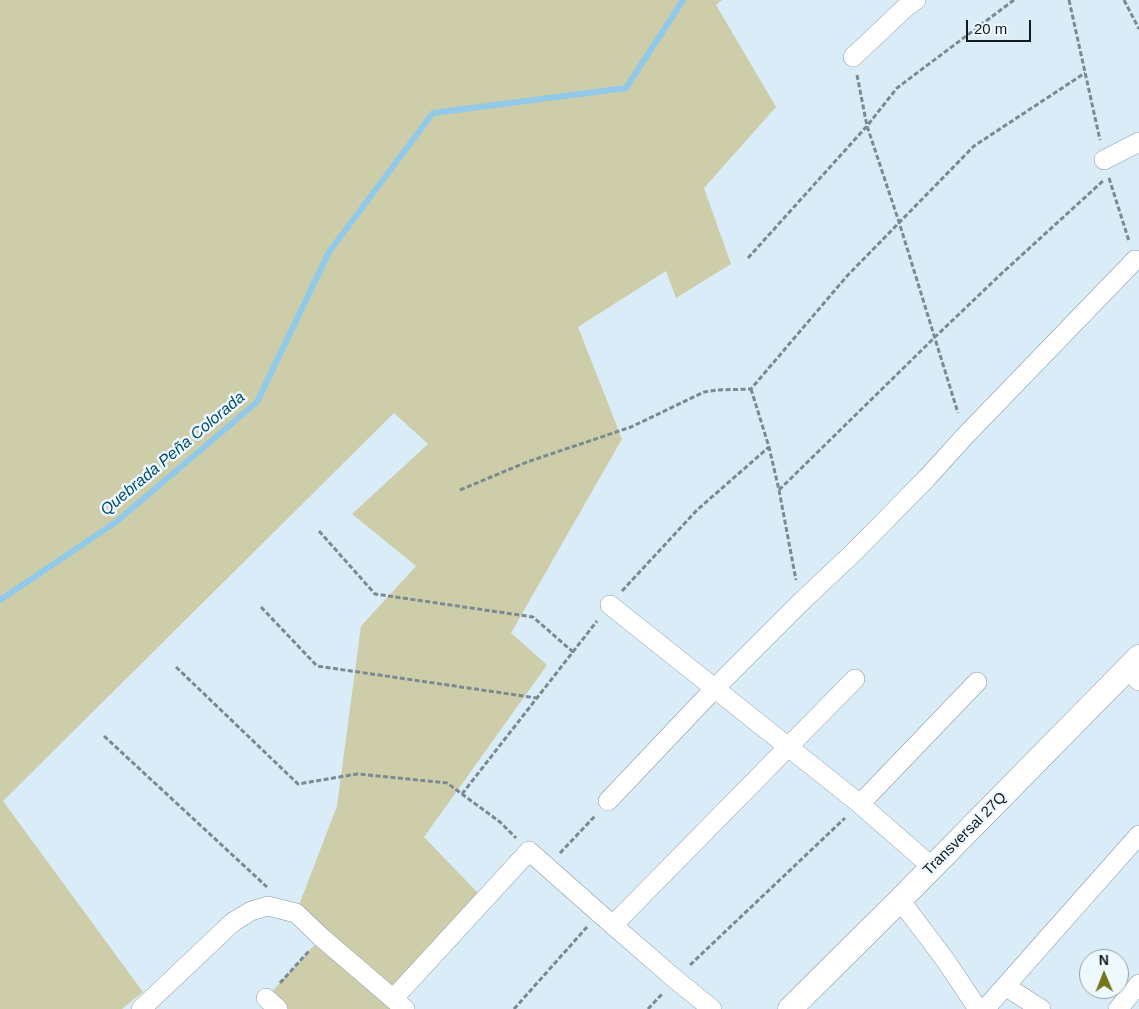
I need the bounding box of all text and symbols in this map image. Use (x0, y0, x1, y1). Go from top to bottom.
scale bar (969, 10, 1034, 42)
text: 20 m (974, 20, 1007, 37)
water label: Quebrada Peña Colorada (97, 388, 249, 520)
street label: Transversal 27Q (920, 789, 1010, 879)
north arrow (1079, 949, 1129, 999)
text: N (1099, 952, 1109, 968)

